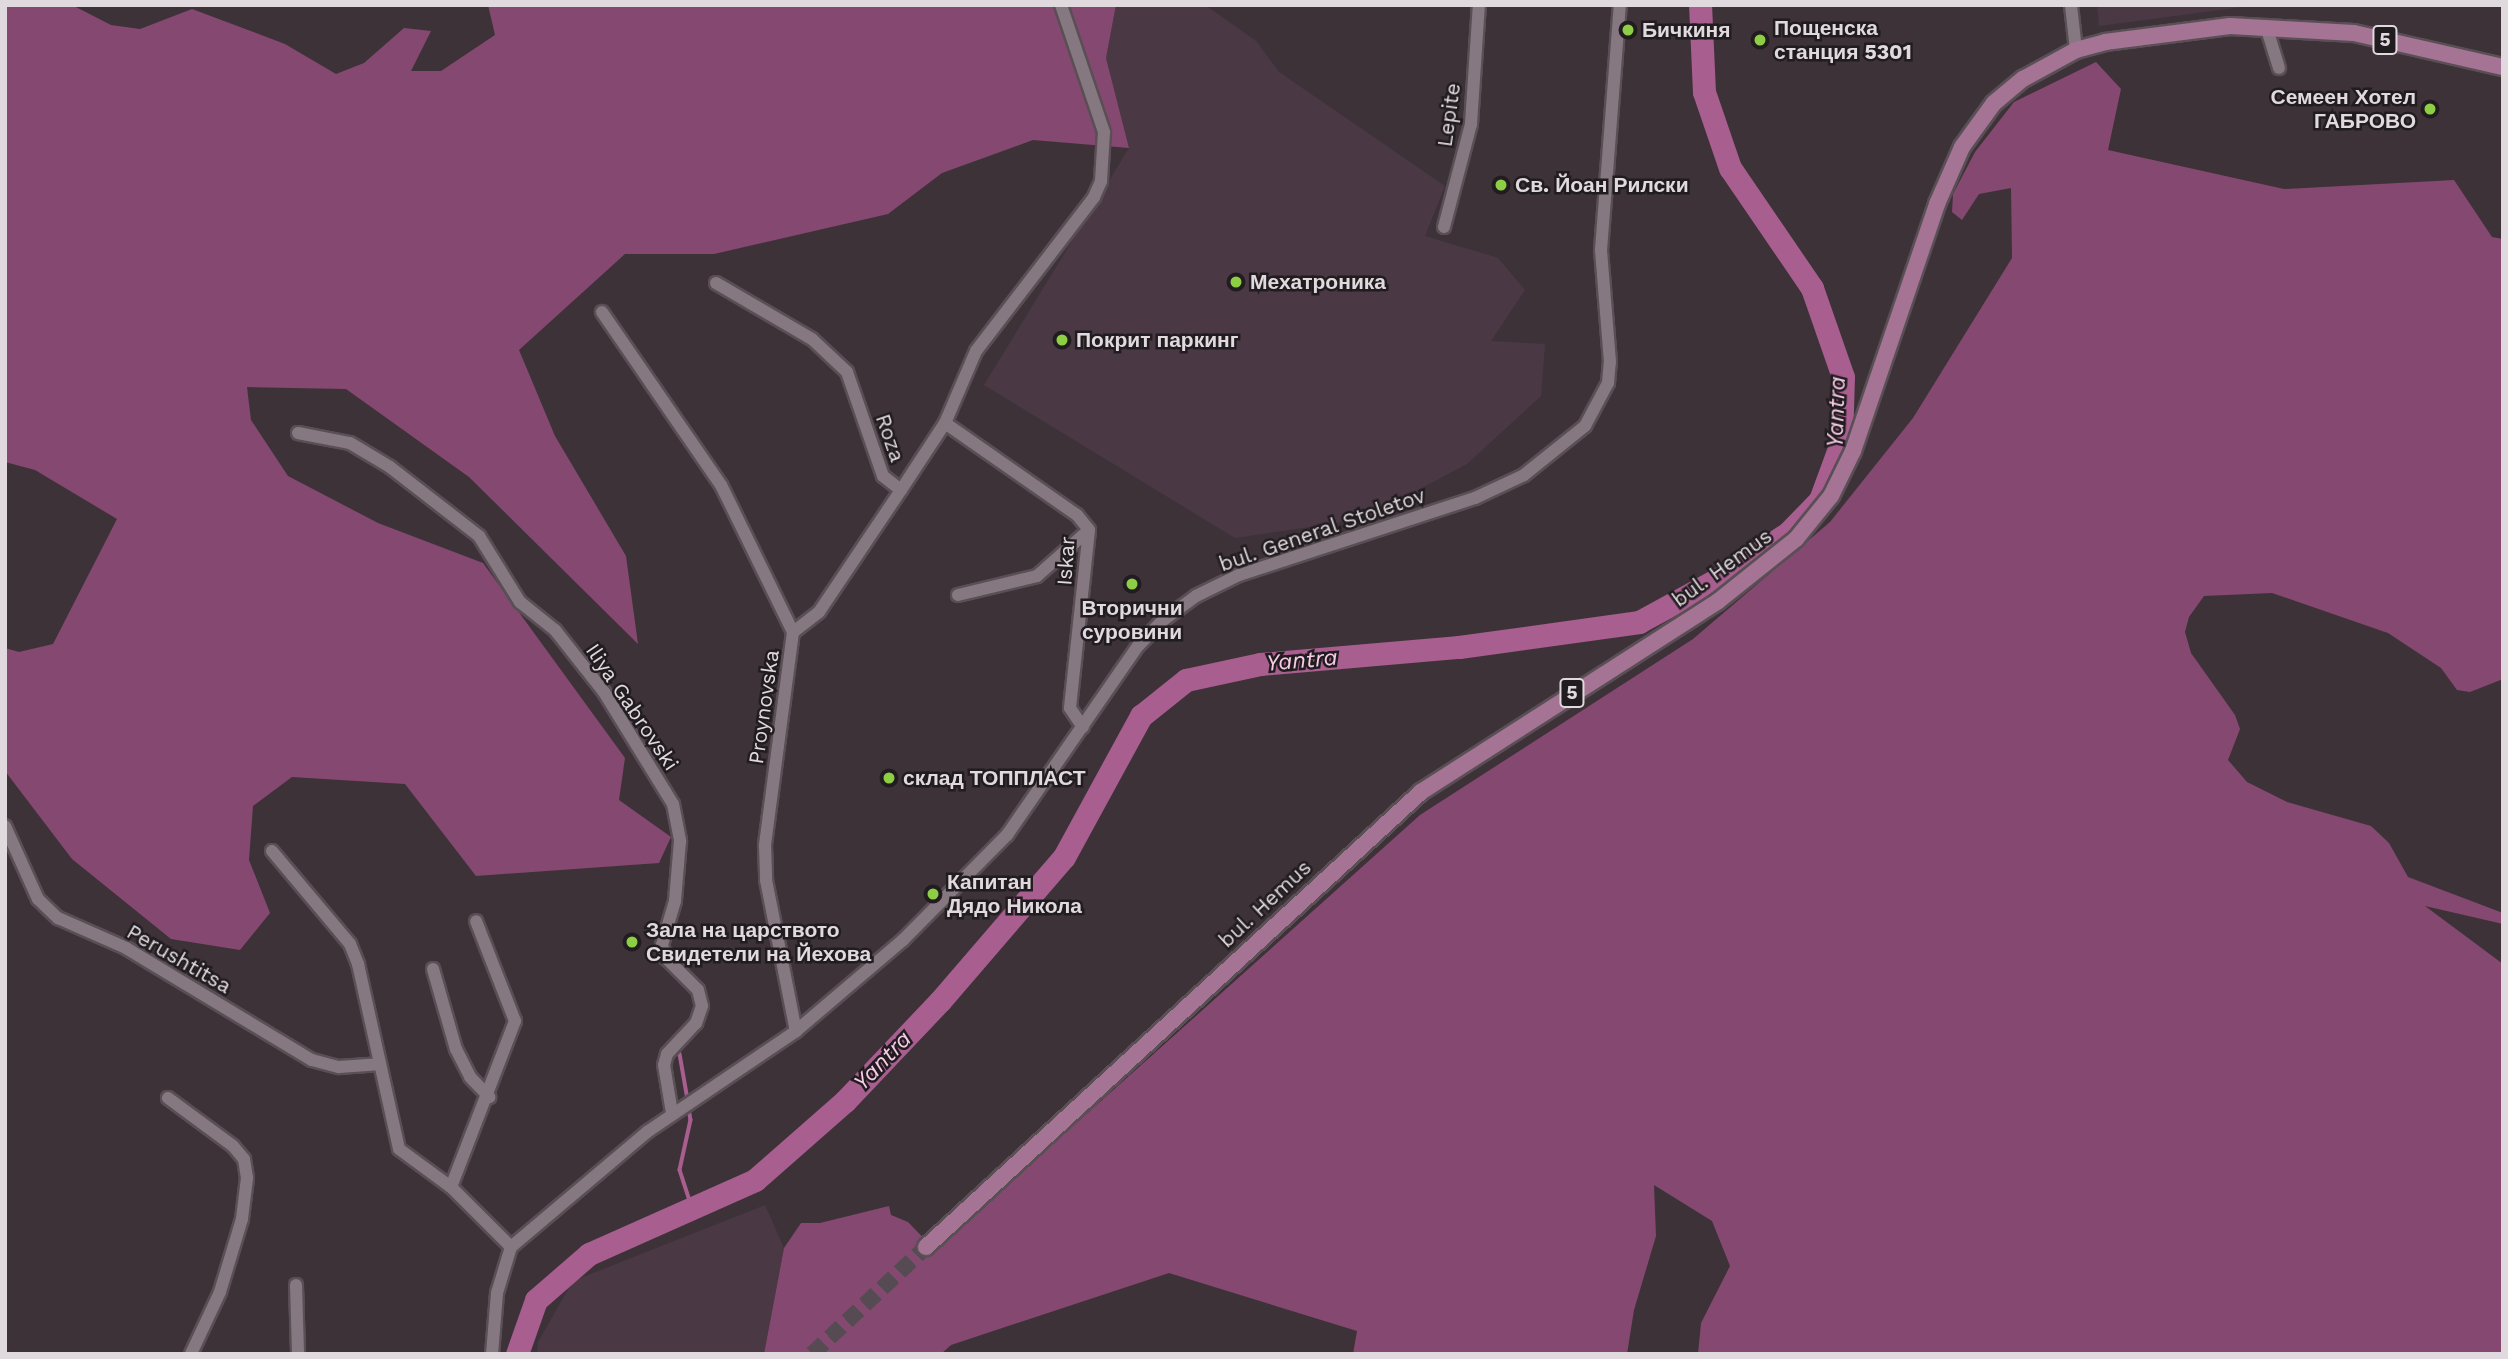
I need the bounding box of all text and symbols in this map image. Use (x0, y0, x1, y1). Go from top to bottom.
place label: Пощенска станция 5301 (1774, 15, 1912, 65)
place label: Бичкиня (1642, 17, 1731, 43)
marker: Бичкиня (1620, 22, 1636, 38)
road number: 5 (2371, 24, 2399, 56)
marker: Пощенска станция 5301 (1752, 32, 1768, 48)
street label: Lepite (1432, 82, 1466, 148)
place label: Семеен Хотел ГАБРОВО (2271, 84, 2416, 134)
marker: Семеен Хотел ГАБРОВО (2422, 101, 2438, 117)
place label: Св. Йоан Рилски (1515, 172, 1689, 198)
marker: Св. Йоан Рилски (1493, 177, 1509, 193)
place label: Мехатроника (1250, 269, 1386, 295)
marker: Мехатроника (1228, 274, 1244, 290)
place label: Покрит паркинг (1076, 327, 1239, 353)
marker: Покрит паркинг (1054, 332, 1070, 348)
water label: Yantra (1822, 376, 1852, 448)
street label: Roza (870, 411, 910, 465)
street label: bul. General Stoletov (1215, 483, 1429, 577)
street label: bul. Hemus (1667, 524, 1777, 612)
street label: Iskar (1052, 536, 1080, 586)
marker: Вторични суровини (1124, 576, 1140, 592)
place label: Вторични суровини (1081, 595, 1183, 645)
street label: Iliya Gabrovski (580, 639, 684, 775)
water label: Yantra (1265, 644, 1339, 678)
street label: Proynovska (744, 648, 784, 766)
road number: 5 (1558, 678, 1586, 708)
place label: склад ТОППЛАСТ (903, 765, 1085, 791)
marker: склад ТОППЛАСТ (881, 770, 897, 786)
street label: bul. Hemus (1214, 855, 1316, 953)
place label: Капитан Дядо Никола (947, 869, 1082, 919)
marker: Капитан Дядо Никола (925, 886, 941, 902)
place label: Зала на царството Свидетели на Йехова (646, 917, 871, 967)
street label: Perushtitsa (122, 919, 236, 999)
marker: Зала на царството Свидетели на Йехова (624, 934, 640, 950)
water label: Yantra (848, 1026, 918, 1096)

